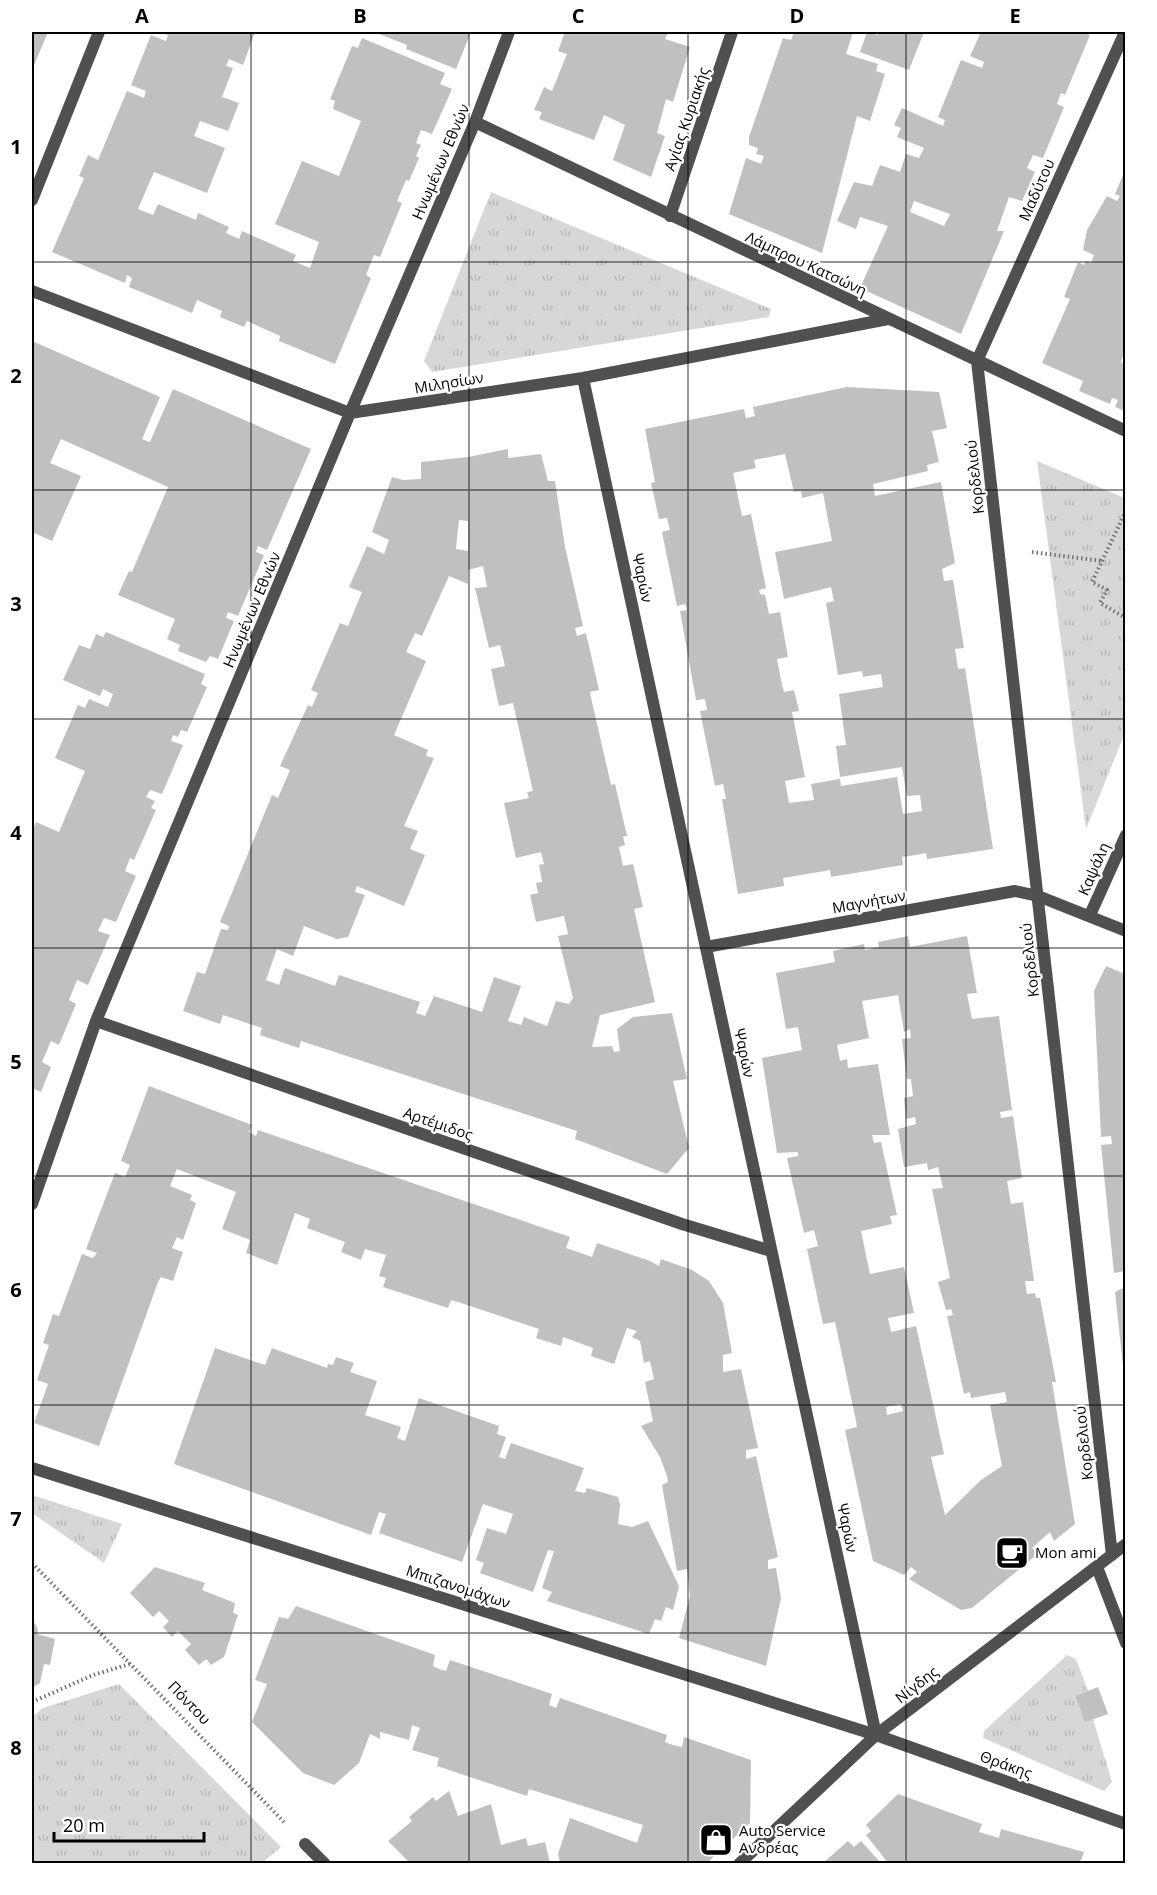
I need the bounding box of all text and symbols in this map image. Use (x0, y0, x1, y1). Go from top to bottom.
text: A (135, 2, 149, 29)
text: B (353, 2, 367, 29)
text: C (572, 2, 585, 29)
text: D (790, 2, 804, 29)
text: E (1009, 2, 1021, 29)
street label: Αγίας Κυριακής (659, 64, 713, 173)
street label: Ηνωμένων Εθνών (407, 101, 474, 223)
text: 1 (10, 133, 22, 160)
street label: Μαδύτου (1014, 155, 1059, 224)
street label: Λάμπρου Κατσώνη (742, 226, 870, 300)
text: 2 (10, 362, 22, 389)
street label: Μιλησίων (413, 367, 485, 397)
street label: Κορδελιού (960, 439, 988, 515)
street label: Ηνωμένων Εθνών (218, 549, 285, 671)
street label: Ψαρών (628, 551, 658, 604)
text: 3 (10, 590, 22, 617)
text: 4 (10, 819, 22, 846)
street label: Καψάλη (1073, 839, 1114, 898)
street label: Μαγνήτων (830, 885, 907, 917)
street label: Κορδελιού (1015, 922, 1043, 998)
street label: Ψαρών (730, 1026, 760, 1079)
text: 5 (10, 1048, 22, 1075)
street label: Αρτέμιδος (401, 1102, 476, 1144)
text: 6 (10, 1276, 22, 1303)
street label: Κορδελιού (1069, 1405, 1097, 1481)
street label: Ψαρών (833, 1501, 863, 1554)
text: 7 (10, 1505, 22, 1532)
cafe icon: Mon ami (994, 1535, 1030, 1571)
place label: Mon ami (1035, 1542, 1097, 1562)
street label: Μπιζανομάχων (404, 1560, 513, 1612)
street label: Νίγδης (891, 1661, 942, 1707)
street label: Πόντου (164, 1676, 215, 1728)
text: 8 (10, 1734, 22, 1761)
street label: Θράκης (977, 1745, 1035, 1783)
scale bar (54, 1805, 204, 1843)
text: 20 m (63, 1813, 105, 1837)
place label: Auto Service Ανδρέας (739, 1820, 826, 1857)
shop icon: Auto Service Ανδρέας (698, 1822, 734, 1858)

